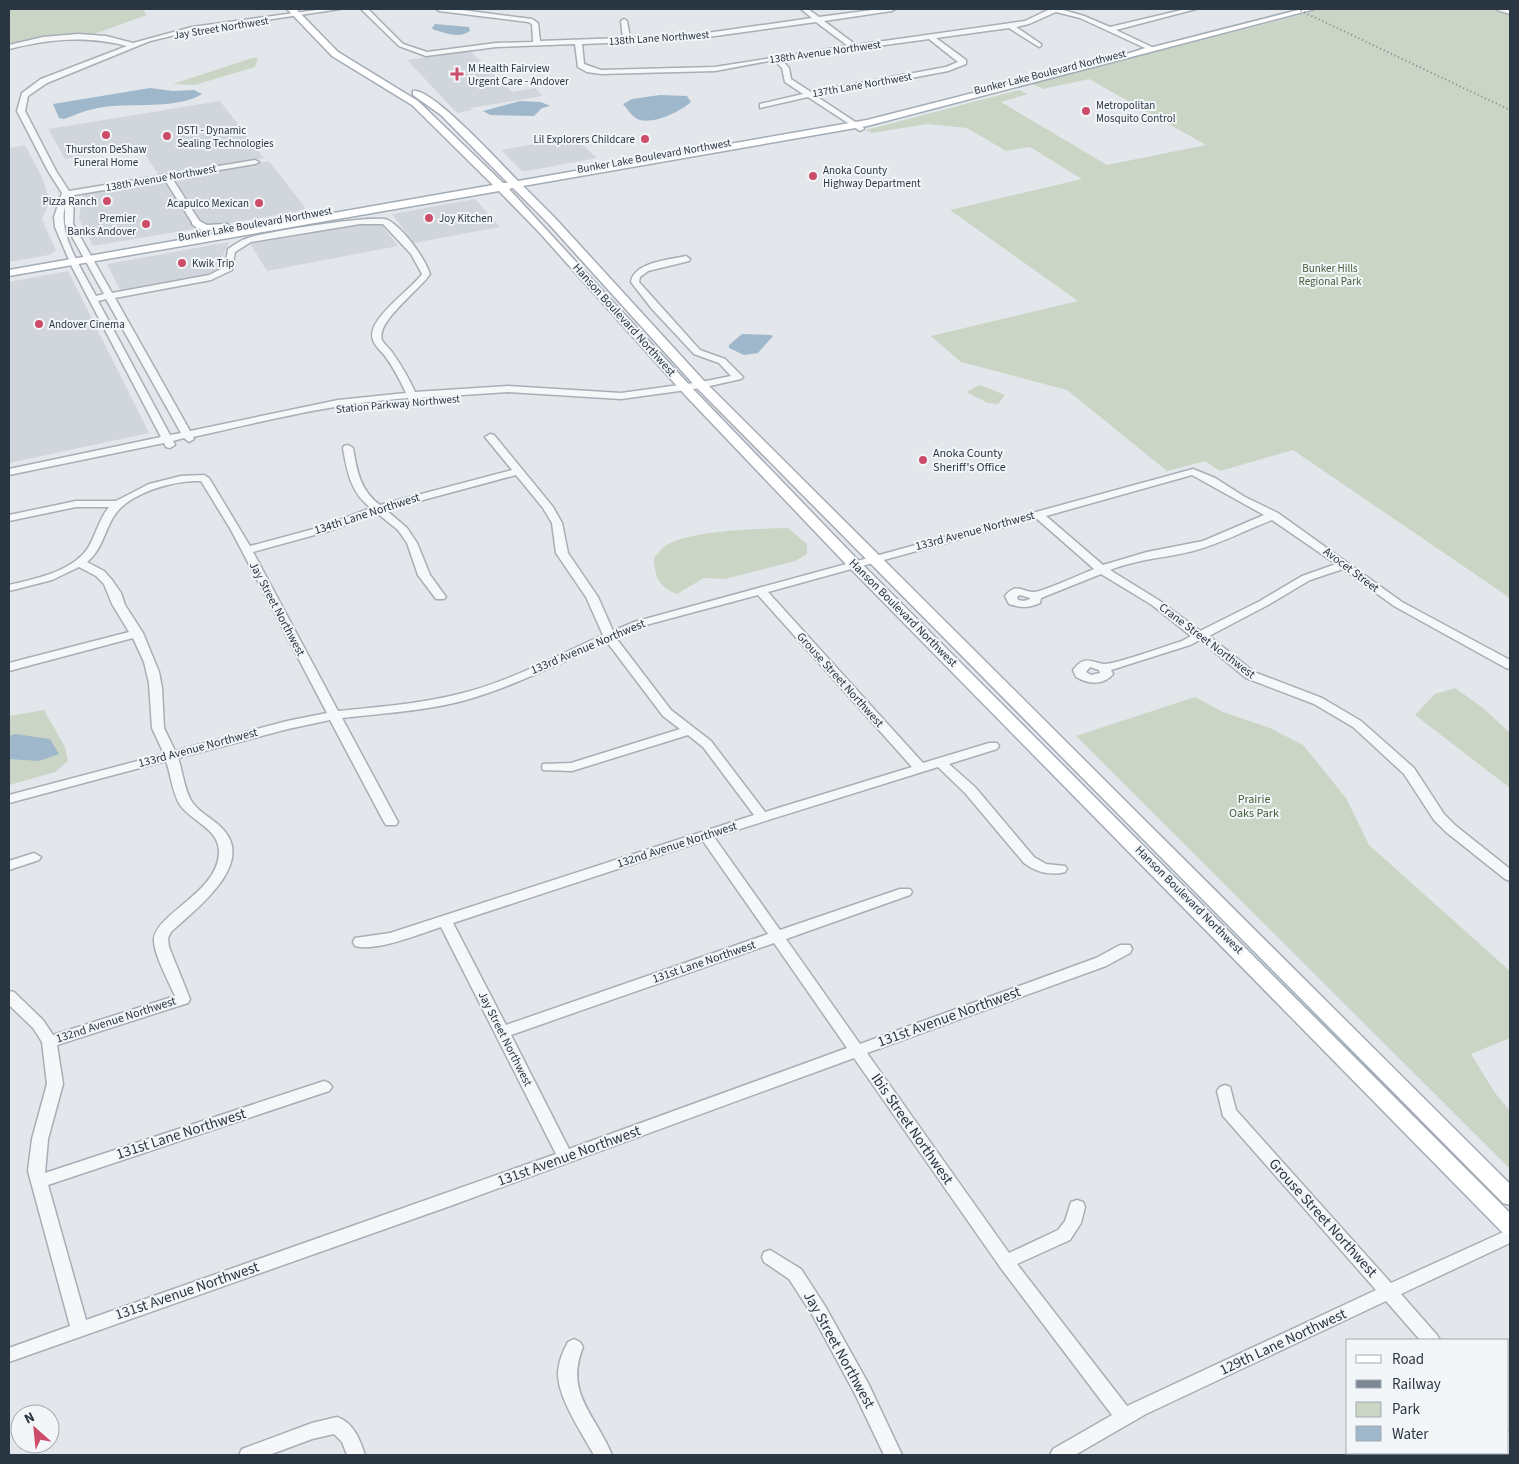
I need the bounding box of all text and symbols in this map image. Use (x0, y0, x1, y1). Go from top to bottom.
street label: Jay Street Northwest (172, 13, 270, 43)
street label: 138th Lane Northwest (608, 27, 710, 49)
street label: 138th Avenue Northwest (768, 37, 882, 67)
street label: Bunker Lake Boulevard Northwest (972, 46, 1128, 98)
place label: M Health Fairview Urgent Care - Andover (468, 61, 569, 89)
marker: M Health Fairview Urgent Care - Andover (450, 67, 464, 81)
street label: 137th Lane Northwest (811, 69, 913, 101)
place label: Metropolitan Mosquito Control (1096, 98, 1176, 126)
marker: Metropolitan Mosquito Control (1080, 105, 1092, 117)
place label: DSTI - Dynamic Sealing Technologies (177, 123, 274, 151)
marker: Thurston DeShaw Funeral Home (100, 129, 112, 141)
marker: DSTI - Dynamic Sealing Technologies (161, 130, 173, 142)
place label: Lil Explorers Childcare (533, 132, 636, 147)
marker: Lil Explorers Childcare (639, 133, 651, 145)
street label: Bunker Lake Boulevard Northwest (576, 135, 732, 177)
place label: Thurston DeShaw Funeral Home (65, 142, 147, 170)
street label: 138th Avenue Northwest (104, 161, 218, 195)
place label: Anoka County Highway Department (823, 163, 921, 191)
marker: Anoka County Highway Department (807, 170, 819, 182)
place label: Pizza Ranch (42, 194, 97, 209)
marker: Pizza Ranch (101, 195, 113, 207)
place label: Acapulco Mexican (167, 196, 249, 211)
marker: Acapulco Mexican (253, 197, 265, 209)
street label: Bunker Lake Boulevard Northwest (177, 203, 333, 245)
place label: Premier Banks Andover (67, 211, 136, 239)
place label: Joy Kitchen (439, 211, 493, 226)
marker: Joy Kitchen (423, 212, 435, 224)
marker: Premier Banks Andover (140, 218, 152, 230)
place label: Kwik Trip (192, 256, 234, 271)
marker: Kwik Trip (176, 257, 188, 269)
street label: Hanson Boulevard Northwest (568, 260, 680, 380)
park label: Bunker Hills Regional Park (1299, 261, 1362, 289)
place label: Andover Cinema (49, 317, 125, 332)
marker: Andover Cinema (33, 318, 45, 330)
street label: Station Parkway Northwest (335, 391, 461, 417)
place label: Anoka County Sheriff's Office (933, 445, 1006, 476)
marker: Anoka County Sheriff's Office (917, 454, 929, 466)
street label: 134th Lane Northwest (312, 489, 422, 539)
street label: 133rd Avenue Northwest (914, 507, 1036, 555)
street label: Avocet Street (1320, 543, 1382, 597)
street label: Hanson Boulevard Northwest (845, 555, 961, 671)
street label: Jay Street Northwest (245, 559, 309, 659)
street label: Crane Street Northwest (1155, 599, 1259, 683)
street label: 133rd Avenue Northwest (528, 615, 648, 679)
street label: Grouse Street Northwest (793, 629, 887, 731)
street label: 133rd Avenue Northwest (137, 724, 259, 772)
park label: Prairie Oaks Park (1229, 791, 1279, 822)
street label: 132nd Avenue Northwest (615, 818, 739, 872)
street label: Hanson Boulevard Northwest (1131, 842, 1247, 958)
street label: 131st Lane Northwest (650, 936, 758, 988)
street label: 131st Avenue Northwest (874, 981, 1024, 1053)
street label: Jay Street Northwest (474, 989, 536, 1089)
street label: 132nd Avenue Northwest (54, 993, 178, 1047)
street label: Ibis Street Northwest (866, 1069, 958, 1189)
street label: 131st Lane Northwest (113, 1103, 249, 1165)
street label: 131st Avenue Northwest (494, 1120, 644, 1192)
street label: Grouse Street Northwest (1264, 1154, 1382, 1282)
street label: 131st Avenue Northwest (112, 1256, 262, 1326)
street label: Jay Street Northwest (798, 1288, 880, 1412)
street label: 129th Lane Northwest (1216, 1303, 1350, 1381)
legend (1346, 1339, 1509, 1454)
text: Road (1392, 1349, 1424, 1370)
text: Railway (1392, 1374, 1441, 1395)
text: Park (1392, 1399, 1421, 1420)
north arrow (10, 1404, 60, 1454)
text: N (21, 1407, 38, 1429)
text: Water (1392, 1424, 1429, 1445)

